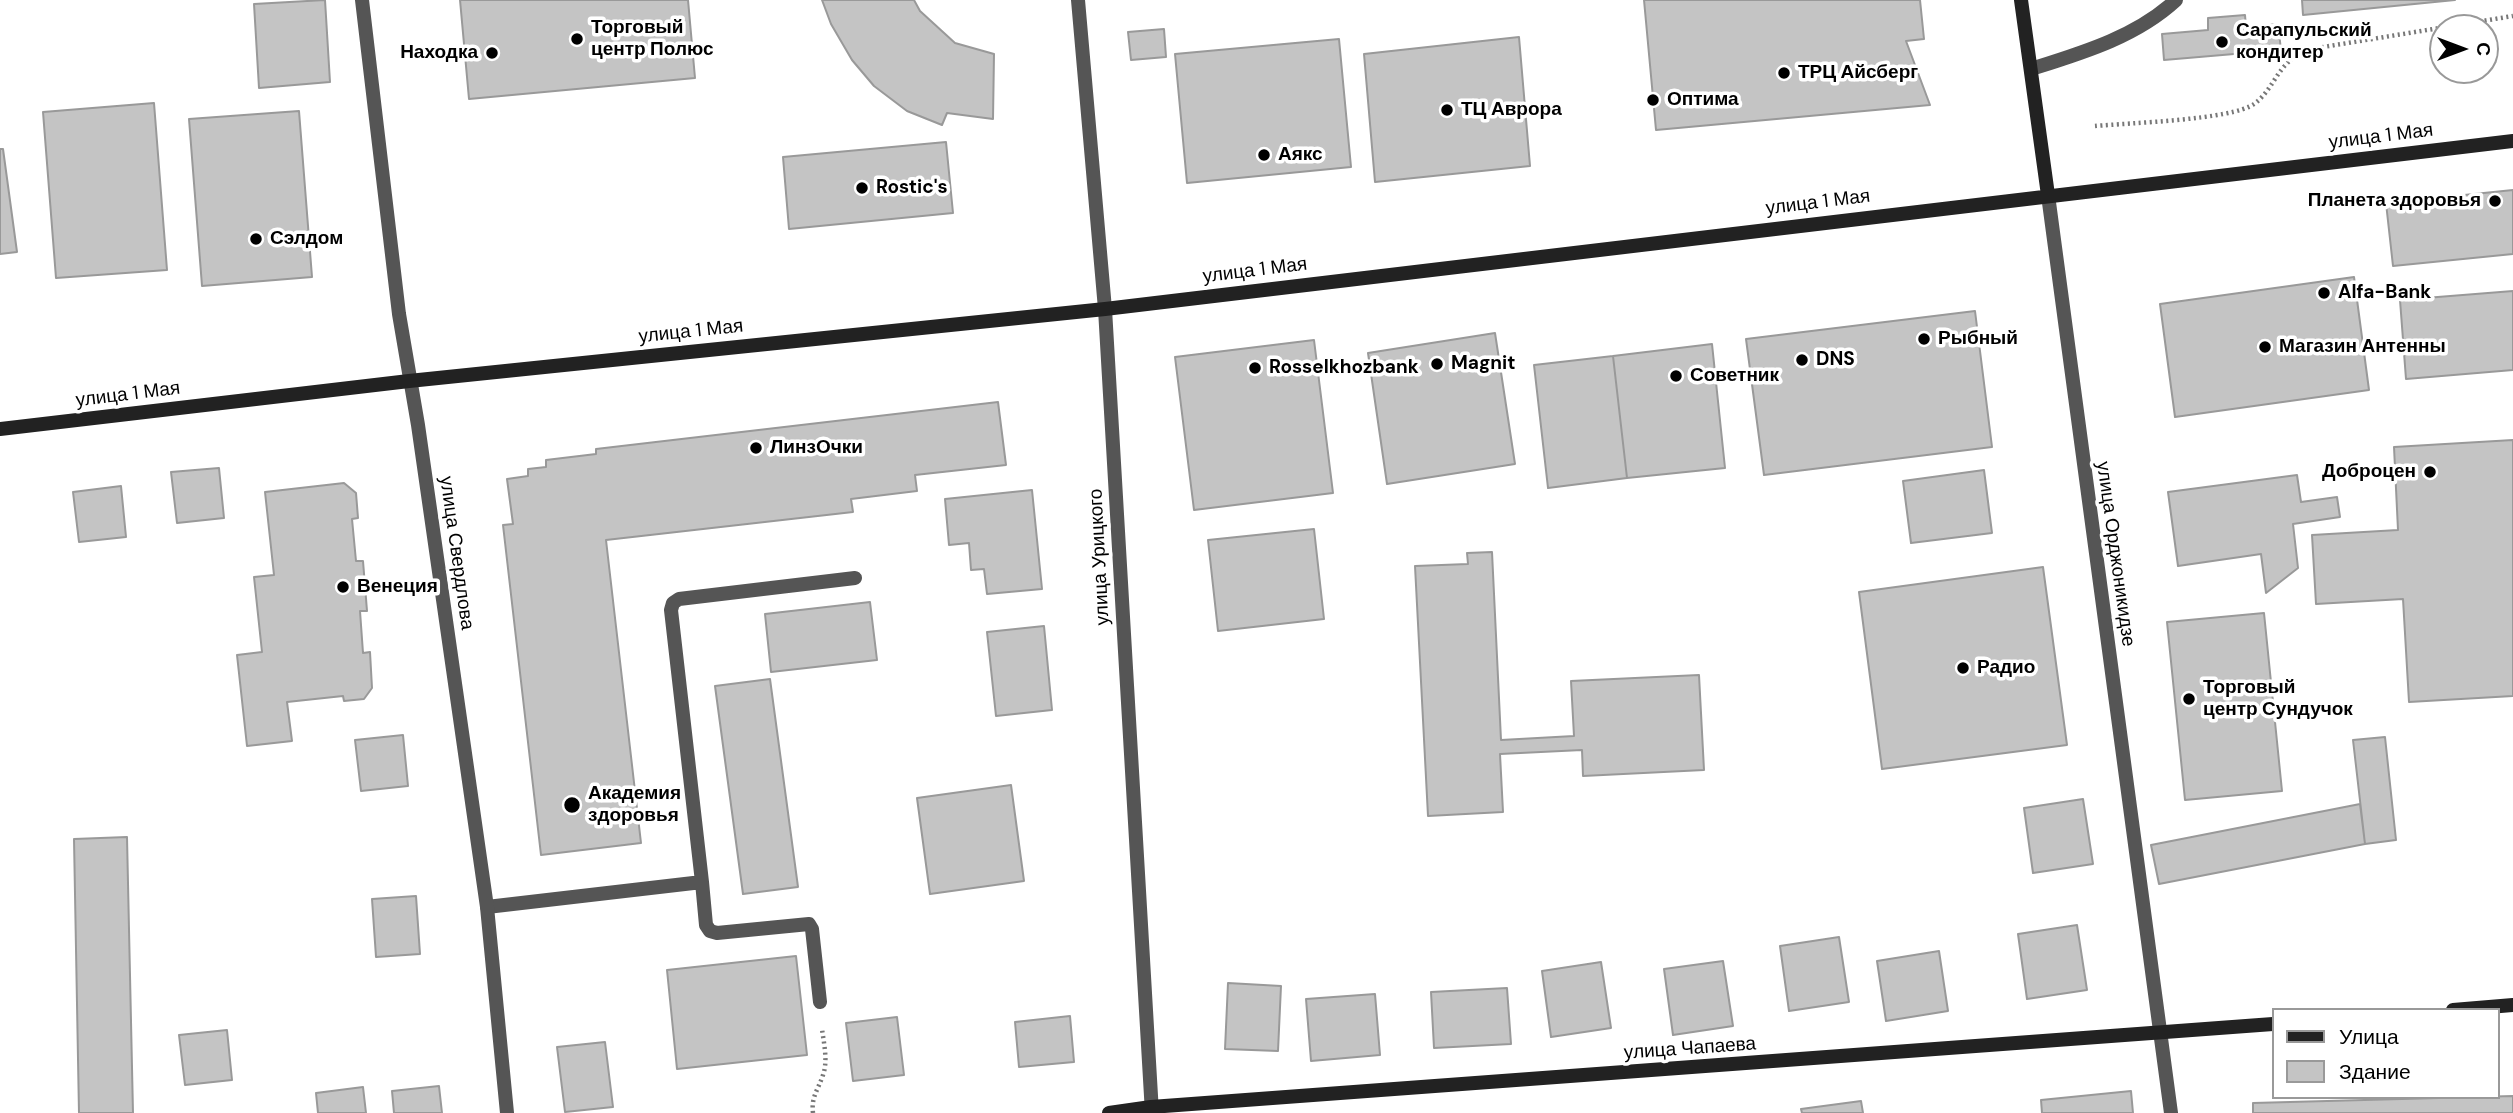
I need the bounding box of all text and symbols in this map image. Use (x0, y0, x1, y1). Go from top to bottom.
north arrow (2429, 14, 2499, 84)
place label: Торговый центр Полюс (591, 17, 714, 61)
place label: Сарапульский кондитер (2236, 20, 2372, 64)
marker: Торговый центр Полюс (569, 31, 585, 47)
marker: Сарапульский кондитер (2214, 34, 2230, 50)
place label: Находка (400, 42, 478, 64)
text: С (2471, 42, 2496, 56)
marker: Находка (484, 45, 500, 61)
place label: ТРЦ Айсберг (1798, 62, 1918, 84)
marker: ТРЦ Айсберг (1776, 65, 1792, 81)
place label: Оптима (1667, 89, 1739, 111)
marker: Оптима (1645, 92, 1661, 108)
place label: ТЦ Аврора (1461, 99, 1562, 121)
marker: ТЦ Аврора (1439, 102, 1455, 118)
street label: улица 1 Мая (2327, 119, 2435, 155)
place label: Аякс (1278, 144, 1323, 166)
marker: Аякс (1256, 147, 1272, 163)
place label: Rostic's (876, 177, 948, 199)
marker: Rostic's (854, 180, 870, 196)
street label: улица 1 Мая (1764, 185, 1872, 221)
place label: Планета здоровья (2308, 190, 2481, 212)
marker: Планета здоровья (2487, 193, 2503, 209)
place label: Сэлдом (270, 228, 343, 250)
marker: Сэлдом (248, 231, 264, 247)
street label: улица 1 Мая (1201, 253, 1309, 289)
place label: Alfa-Bank (2338, 282, 2431, 304)
marker: Alfa-Bank (2316, 285, 2332, 301)
street label: улица 1 Мая (638, 315, 744, 349)
place label: Рыбный (1938, 328, 2018, 350)
marker: Рыбный (1916, 331, 1932, 347)
place label: Магазин Антенны (2279, 336, 2446, 358)
marker: Магазин Антенны (2257, 339, 2273, 355)
place label: DNS (1816, 349, 1855, 371)
marker: DNS (1794, 352, 1810, 368)
place label: Magnit (1451, 353, 1515, 375)
marker: Magnit (1429, 356, 1445, 372)
place label: Rosselkhozbank (1269, 357, 1419, 379)
marker: Rosselkhozbank (1247, 360, 1263, 376)
place label: Советник (1690, 365, 1779, 387)
marker: Советник (1668, 368, 1684, 384)
street label: улица 1 Мая (74, 377, 182, 413)
place label: ЛинзОчки (770, 437, 863, 459)
marker: ЛинзОчки (748, 440, 764, 456)
street label: улица Орджоникидзе (2091, 460, 2139, 648)
place label: Доброцен (2322, 461, 2416, 483)
marker: Доброцен (2422, 464, 2438, 480)
street label: улица Свердлова (434, 475, 478, 631)
street label: улица Урицкого (1085, 488, 1115, 626)
place label: Венеция (357, 576, 438, 598)
marker: Венеция (335, 579, 351, 595)
place label: Радио (1977, 657, 2035, 679)
marker: Радио (1955, 660, 1971, 676)
place label: Торговый центр Сундучок (2203, 677, 2353, 721)
marker: Торговый центр Сундучок (2181, 691, 2197, 707)
place label: Академия здоровья (588, 783, 681, 827)
marker: Академия здоровья (562, 795, 582, 815)
legend (2272, 1008, 2499, 1099)
text: Улица (2339, 1023, 2399, 1051)
street label: улица Чапаева (1623, 1033, 1757, 1065)
text: Здание (2339, 1058, 2411, 1086)

